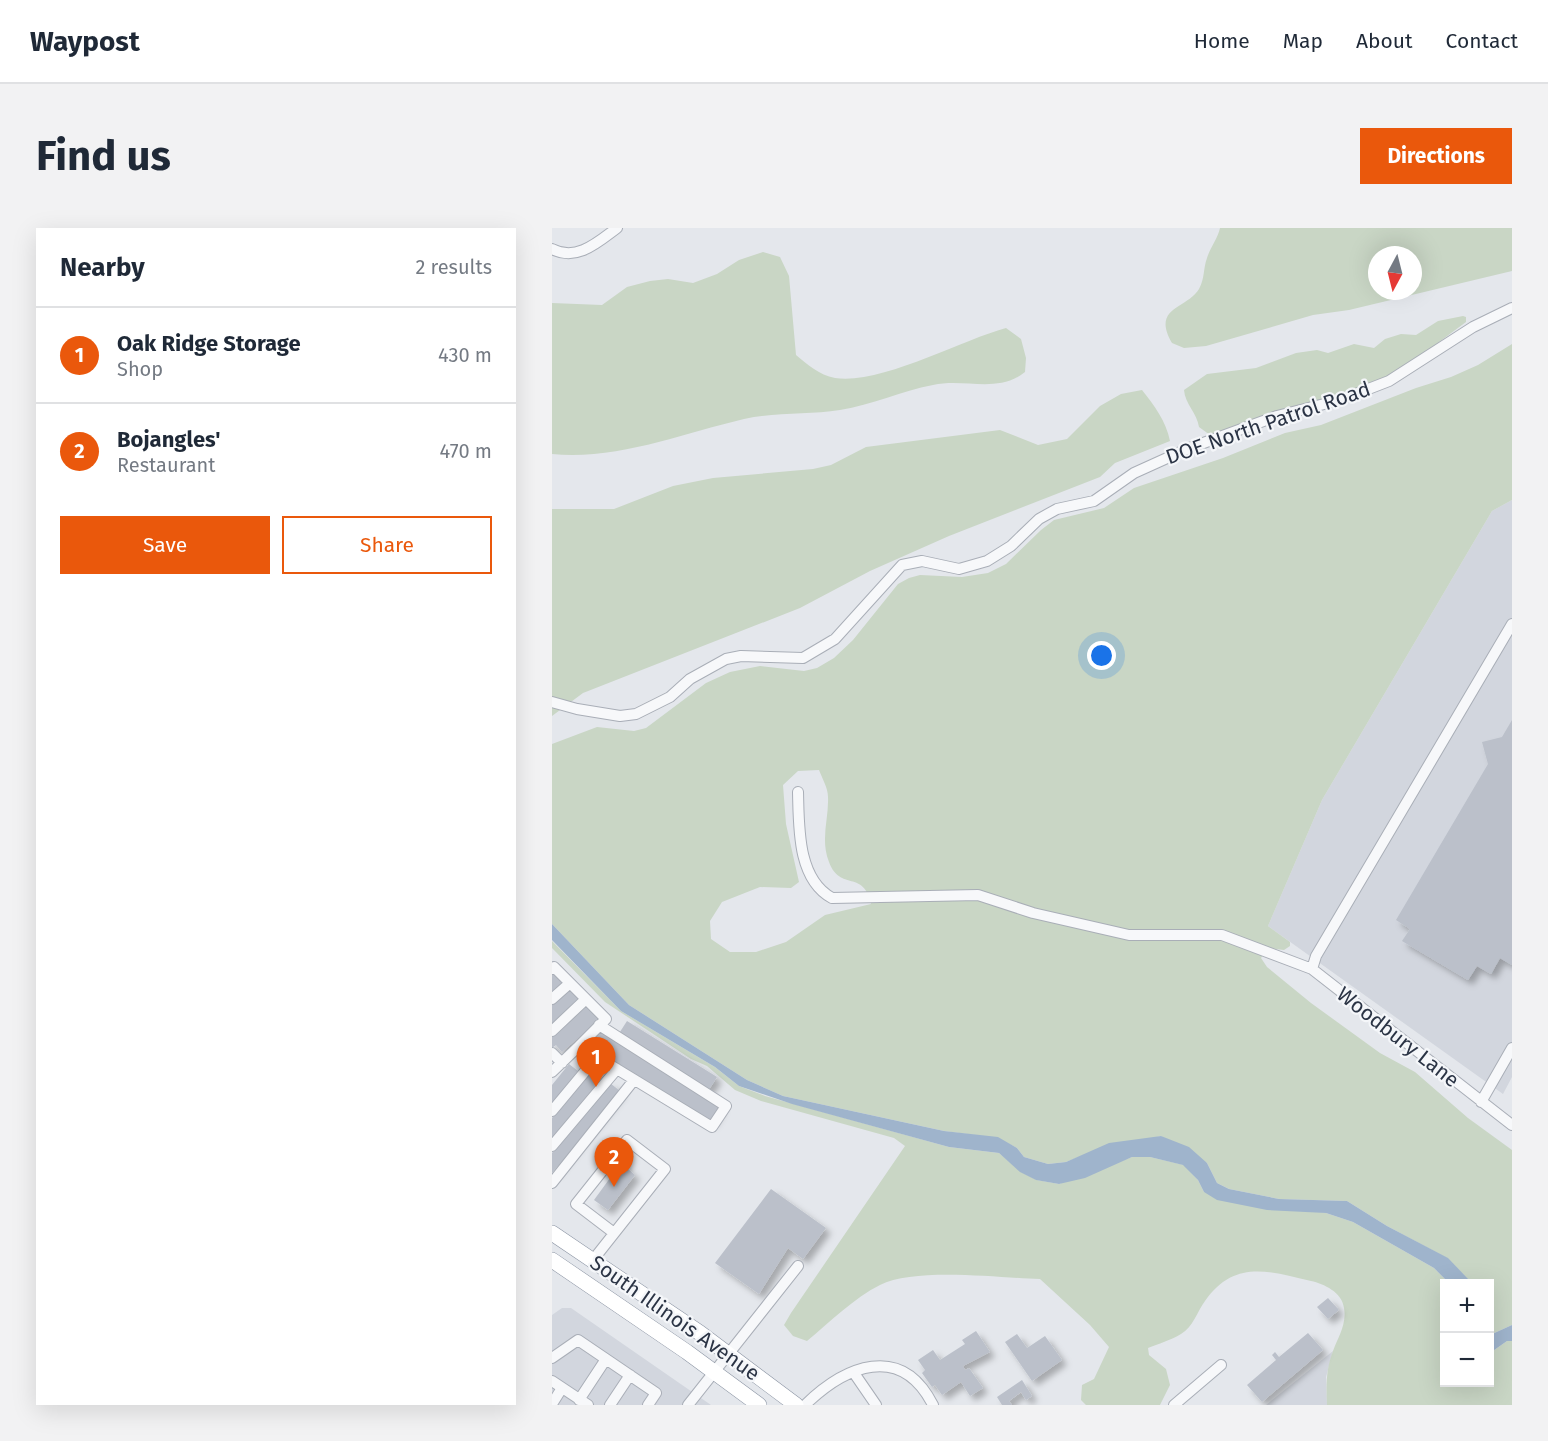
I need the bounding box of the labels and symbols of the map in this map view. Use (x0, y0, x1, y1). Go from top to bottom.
north arrow (1368, 246, 1422, 300)
street label: DOE North Patrol Road (1162, 376, 1374, 470)
your location (1087, 641, 1116, 670)
street label: Woodbury Lane (1332, 981, 1464, 1093)
pin: 1 (576, 1038, 615, 1087)
pin: 2 (594, 1138, 634, 1187)
street label: South Illinois Avenue (585, 1250, 765, 1386)

